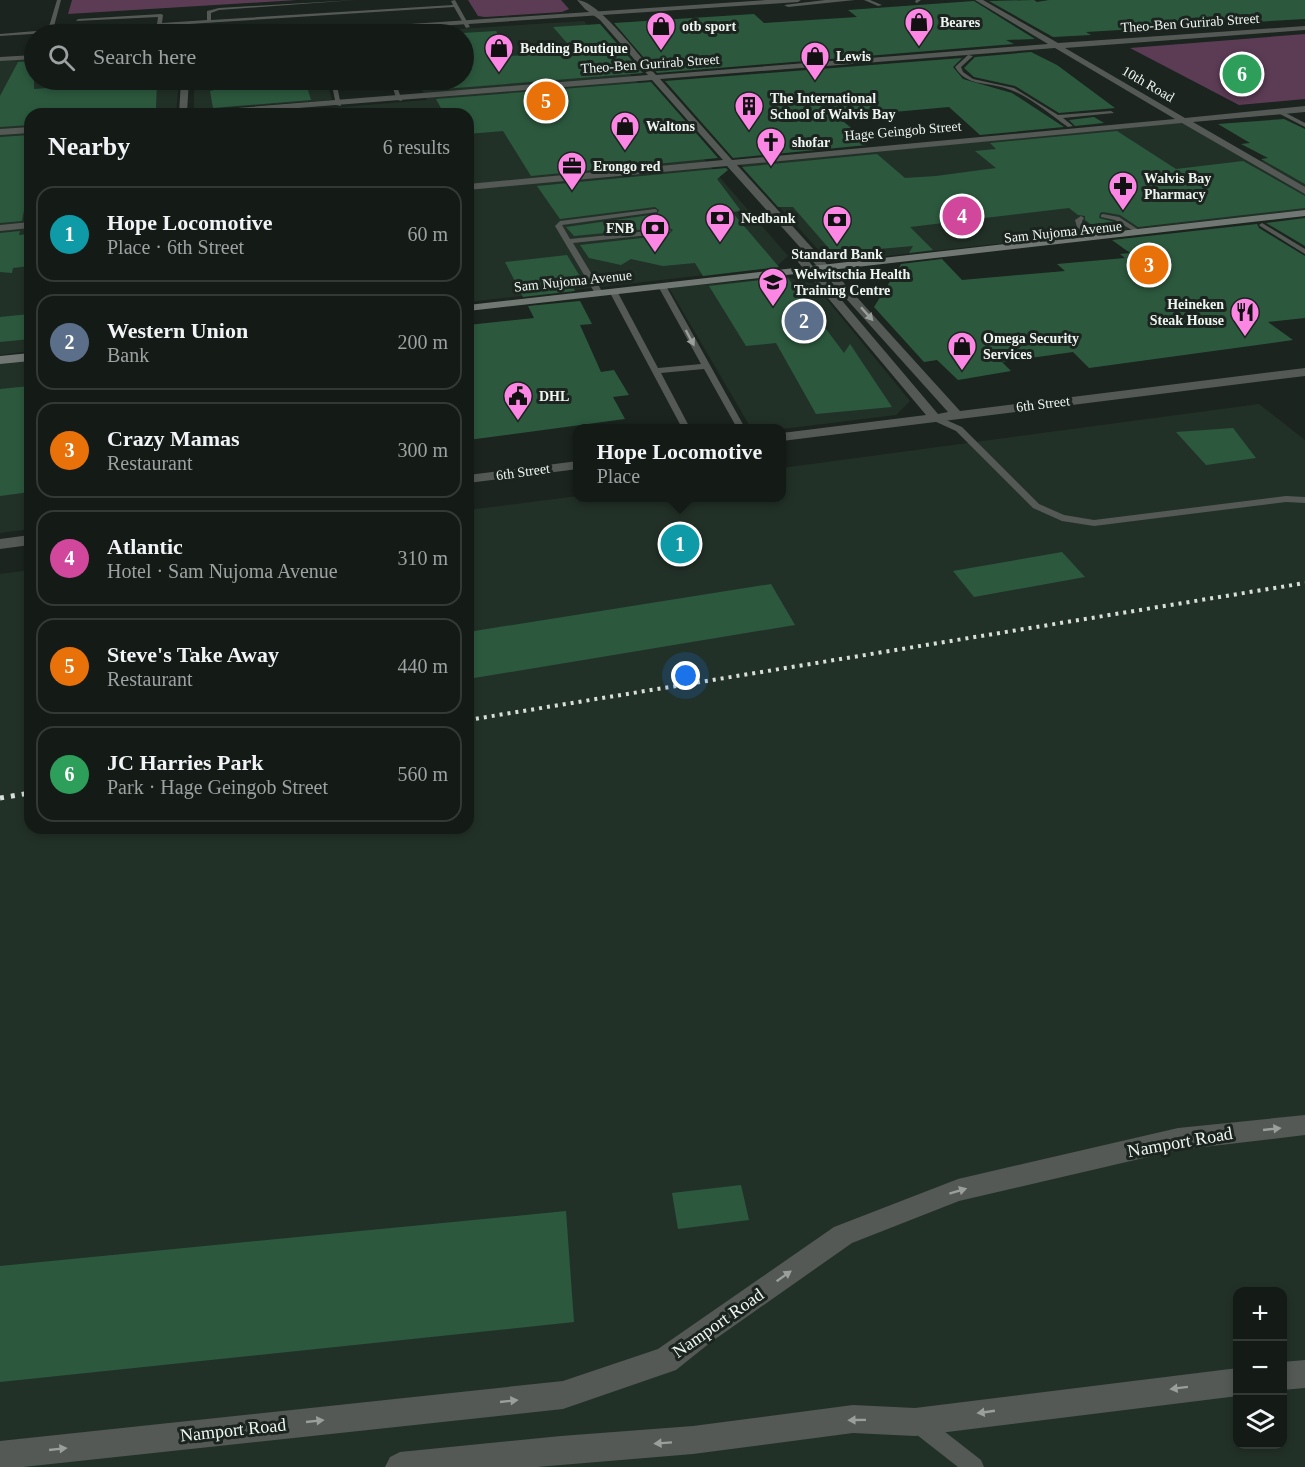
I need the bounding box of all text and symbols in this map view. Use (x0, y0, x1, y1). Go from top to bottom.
shop icon: Beares (903, 6, 935, 48)
shop icon: otb sport (645, 10, 677, 52)
street label: Theo-Ben Gurirab Street (1120, 11, 1260, 35)
place label: Beares (940, 15, 981, 30)
place label: otb sport (682, 19, 736, 34)
search box (24, 24, 474, 90)
shop icon: Bedding Boutique (483, 32, 515, 74)
shop icon: Lewis (799, 40, 831, 82)
icon: search (45, 41, 78, 74)
place label: Bedding Boutique (520, 41, 628, 56)
text: Search here (93, 44, 196, 69)
place label: Lewis (836, 49, 872, 64)
street label: Theo-Ben Gurirab Street (580, 52, 720, 76)
pin: 6 (1222, 52, 1262, 97)
street label: 10th Road (1119, 63, 1177, 105)
pin: 5 (526, 78, 566, 124)
building icon: The International School of Walvis Bay (733, 90, 765, 132)
place label: The International School of Walvis Bay (770, 91, 895, 122)
shop icon: Waltons (609, 110, 641, 152)
street label: Hage Geingob Street (844, 118, 962, 144)
place label: Waltons (646, 119, 696, 134)
church icon: shofar (755, 126, 787, 168)
text: Nearby (48, 132, 130, 161)
place label: shofar (792, 135, 830, 150)
text: 6 results (383, 136, 450, 158)
office icon: Erongo red (556, 150, 588, 192)
place label: Erongo red (593, 159, 661, 174)
pharmacy icon: Walvis Bay Pharmacy (1107, 170, 1139, 212)
place label: Walvis Bay Pharmacy (1144, 171, 1211, 202)
pin: 4 (942, 194, 982, 238)
bank icon: Nedbank (704, 202, 736, 244)
bank icon: Standard Bank (821, 204, 853, 246)
text: Hope Locomotive (107, 210, 273, 235)
place label: Nedbank (741, 211, 796, 226)
bank icon: FNB (639, 212, 671, 254)
street label: Sam Nujoma Avenue (1003, 218, 1123, 246)
place label: FNB (606, 221, 634, 236)
text: 1 (65, 223, 75, 245)
text: 60 m (407, 223, 448, 245)
text: Place · 6th Street (107, 236, 244, 258)
pin: 3 (1130, 242, 1168, 288)
place label: Standard Bank (791, 247, 883, 262)
school or university icon: Welwitschia Health Training Centre (757, 266, 789, 308)
street label: Sam Nujoma Avenue (513, 267, 633, 295)
place label: Welwitschia Health Training Centre (794, 267, 910, 298)
restaurant icon: Heineken Steak House (1229, 296, 1261, 338)
place label: Heineken Steak House (1150, 297, 1224, 328)
pin: 2 (784, 298, 824, 344)
one-way arrow (860, 306, 873, 321)
text: Western Union (107, 318, 248, 343)
one-way arrow (685, 329, 695, 346)
shop icon: Omega Security Services (946, 330, 978, 372)
text: 2 (65, 331, 75, 353)
text: 200 m (397, 331, 448, 353)
place label: Omega Security Services (983, 331, 1079, 362)
text: Bank (107, 344, 149, 366)
public building icon: DHL (502, 380, 534, 422)
place label: DHL (539, 389, 569, 404)
street label: 6th Street (1015, 393, 1071, 415)
popup (573, 424, 786, 502)
text: Crazy Mamas (107, 426, 240, 451)
text: 3 (65, 439, 75, 461)
text: 300 m (397, 439, 448, 461)
text: Hope Locomotive (597, 439, 762, 464)
text: Restaurant (107, 452, 193, 474)
street label: 6th Street (495, 461, 551, 483)
text: Place (597, 465, 640, 487)
pin: 1 (660, 522, 700, 566)
text: Atlantic (107, 534, 183, 559)
text: 4 (65, 547, 75, 569)
text: 310 m (397, 547, 448, 569)
text: Hotel · Sam Nujoma Avenue (107, 560, 338, 582)
text: Steve's Take Away (107, 642, 279, 667)
text: 5 (65, 655, 75, 677)
text: 440 m (397, 655, 448, 677)
your location (671, 661, 700, 690)
text: Restaurant (107, 668, 193, 690)
text: JC Harries Park (107, 750, 263, 775)
text: 6 (65, 763, 75, 785)
text: 560 m (397, 763, 448, 785)
text: Park · Hage Geingob Street (107, 776, 328, 798)
street label: Namport Road (1126, 1123, 1234, 1161)
one-way arrow (1263, 1124, 1282, 1134)
one-way arrow (949, 1186, 967, 1195)
one-way arrow (776, 1270, 792, 1282)
street label: Namport Road (669, 1284, 767, 1362)
map controls (1233, 1287, 1287, 1449)
button: + (1233, 1287, 1287, 1341)
button: − (1233, 1341, 1287, 1395)
one-way arrow (1170, 1384, 1189, 1393)
button: layers (1233, 1395, 1287, 1449)
one-way arrow (499, 1396, 518, 1406)
one-way arrow (976, 1407, 995, 1416)
street label: Namport Road (179, 1414, 287, 1446)
one-way arrow (847, 1415, 866, 1425)
one-way arrow (305, 1416, 324, 1426)
one-way arrow (654, 1438, 673, 1447)
one-way arrow (49, 1444, 68, 1453)

